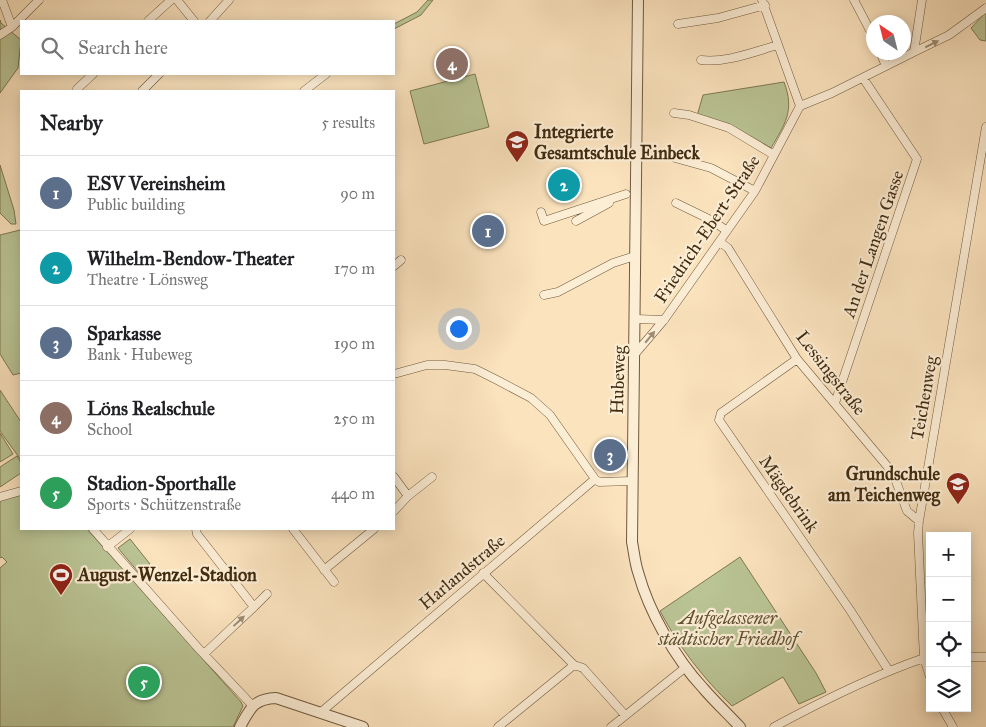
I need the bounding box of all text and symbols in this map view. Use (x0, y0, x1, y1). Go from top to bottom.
north arrow (866, 15, 911, 60)
search box (20, 20, 395, 75)
icon: search (38, 34, 66, 62)
text: Search here (78, 36, 168, 59)
one-way arrow (925, 40, 939, 48)
pin: 4 (436, 45, 468, 83)
text: Nearby (40, 110, 103, 136)
text: 5 results (321, 113, 375, 132)
place label: Integrierte Gesamtschule Einbeck (534, 121, 700, 164)
school or university icon: Integrierte Gesamtschule Einbeck (504, 129, 530, 163)
street label: Friedrich-Ebert-Straße (649, 151, 765, 307)
pin: 2 (548, 166, 580, 204)
street label: An der Langen Gasse (837, 167, 909, 322)
text: ESV Vereinsheim (87, 172, 226, 195)
text: 1 (53, 184, 59, 203)
text: 90 m (340, 184, 375, 203)
text: Public building (87, 195, 185, 214)
pin: 1 (472, 212, 504, 250)
text: Wilhelm-Bendow-Theater (87, 247, 294, 270)
text: 2 (52, 259, 60, 278)
text: 170 m (334, 259, 375, 278)
text: Theatre · Lönsweg (87, 270, 208, 289)
your location (446, 316, 472, 342)
text: Sparkasse (87, 322, 161, 345)
street label: Lessingstraße (790, 326, 871, 420)
one-way arrow (644, 330, 655, 343)
text: 3 (53, 334, 59, 353)
text: 190 m (334, 334, 375, 353)
text: Bank · Hubeweg (87, 345, 192, 364)
street label: Hubeweg (606, 345, 631, 415)
street label: Teichenweg (906, 353, 943, 442)
text: Löns Realschule (87, 397, 215, 420)
text: 4 (52, 409, 60, 428)
text: 250 m (334, 409, 375, 428)
text: School (87, 420, 132, 439)
pin: 3 (594, 436, 626, 474)
street label: Mägdebrink (753, 451, 824, 538)
place label: Grundschule am Teichenweg (828, 463, 941, 507)
school or university icon: Grundschule am Teichenweg (945, 471, 971, 505)
text: Stadion-Sporthalle (87, 472, 236, 495)
text: 5 (52, 484, 60, 503)
text: 440 m (331, 484, 375, 503)
text: Sports · Schützenstraße (87, 495, 241, 514)
street label: Harlandstraße (415, 530, 509, 614)
map controls (926, 532, 971, 712)
button: + (926, 532, 971, 577)
sports icon: August-Wenzel-Stadion (48, 562, 74, 596)
place label: August-Wenzel-Stadion (77, 564, 257, 587)
button: − (926, 577, 971, 622)
park label: Aufgelassener städtischer Friedhof (657, 607, 803, 650)
one-way arrow (233, 615, 245, 627)
button: locate (926, 622, 971, 667)
pin: 5 (128, 663, 160, 701)
button: layers (926, 667, 971, 712)

